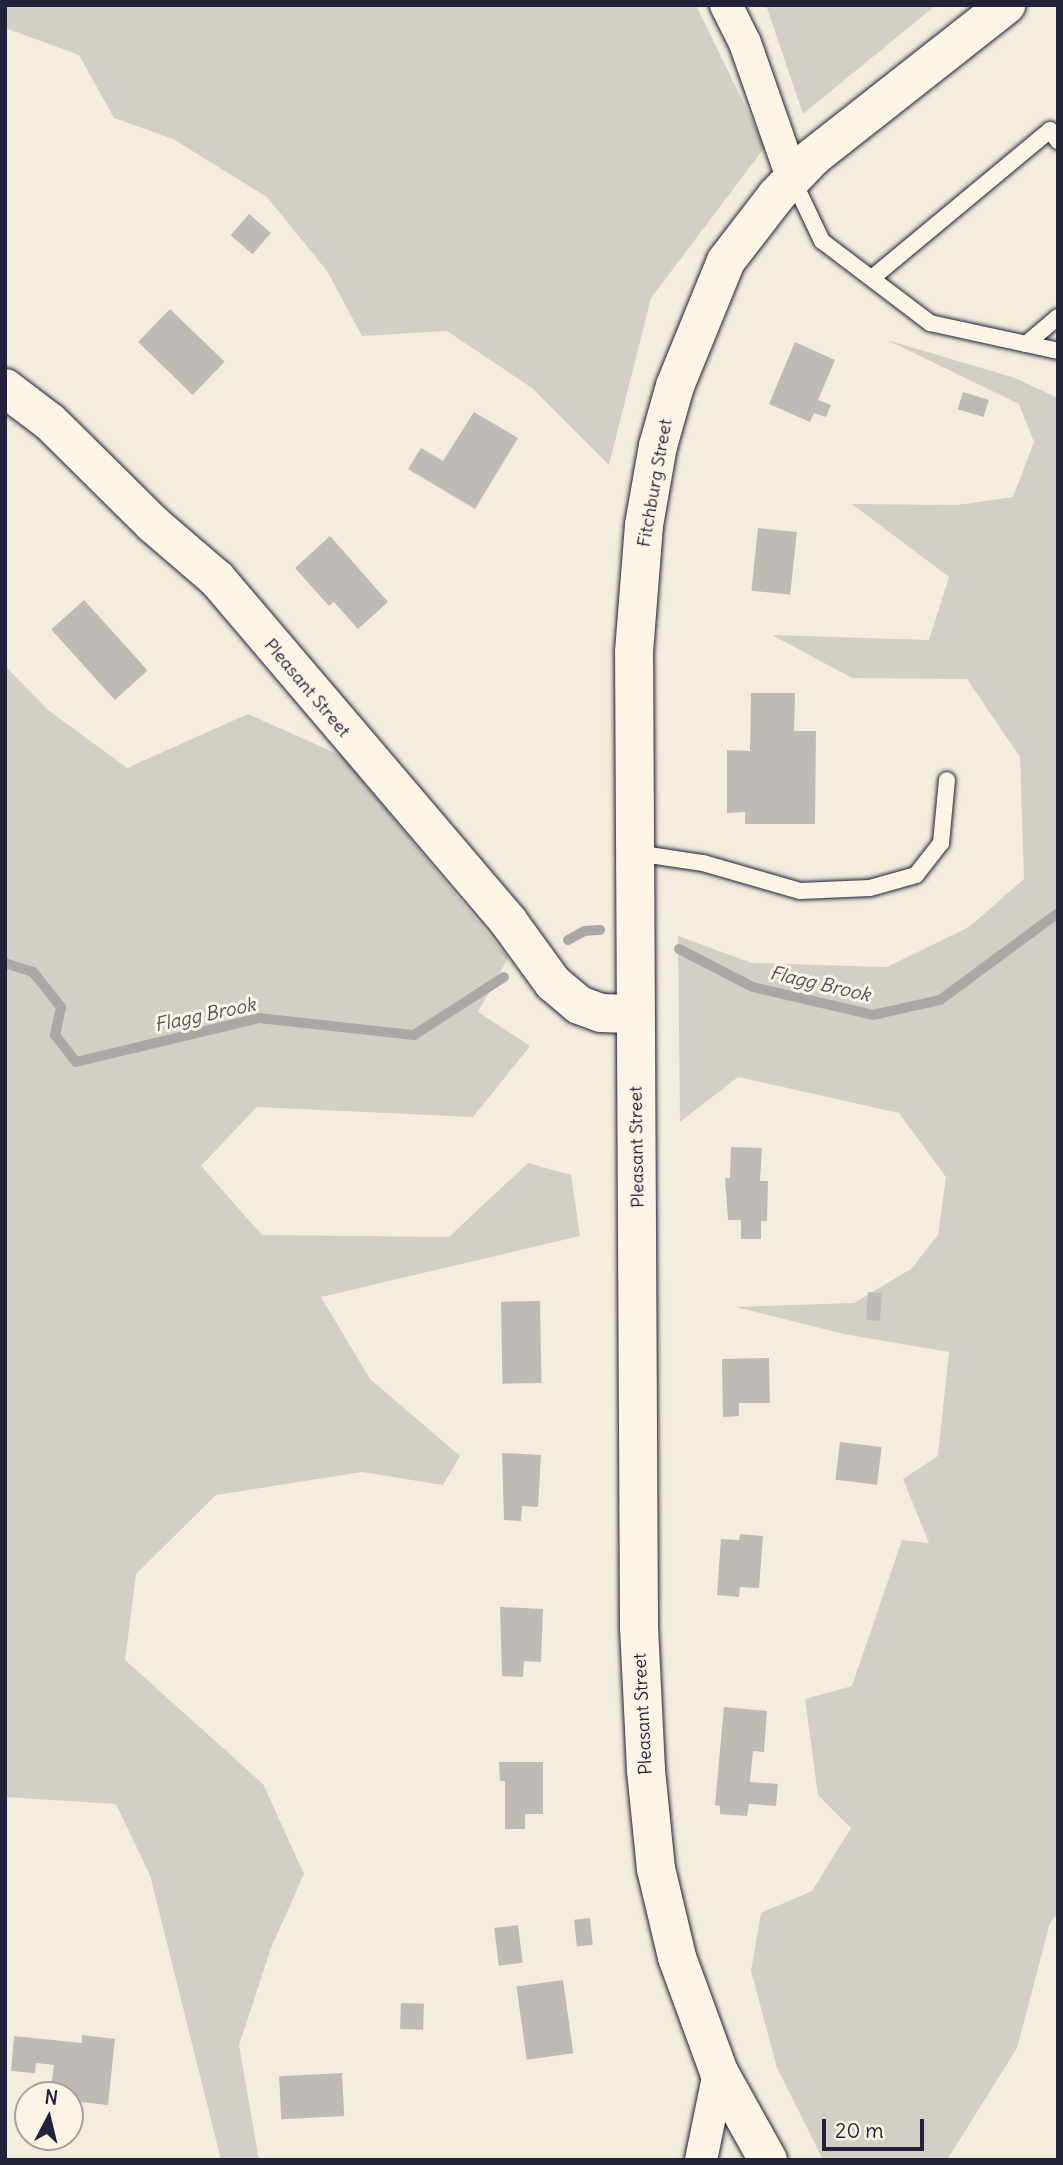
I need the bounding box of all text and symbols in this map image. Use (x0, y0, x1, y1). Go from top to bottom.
street label: Fitchburg Street (633, 417, 677, 549)
street label: Pleasant Street (260, 634, 354, 742)
water label: Flagg Brook (767, 961, 873, 1007)
water label: Flagg Brook (152, 993, 258, 1037)
street label: Pleasant Street (625, 1086, 649, 1208)
street label: Pleasant Street (629, 1653, 657, 1775)
north arrow (14, 2081, 84, 2151)
text: N (43, 2084, 59, 2110)
scale bar (825, 2106, 926, 2150)
text: 20 m (835, 2117, 884, 2144)

